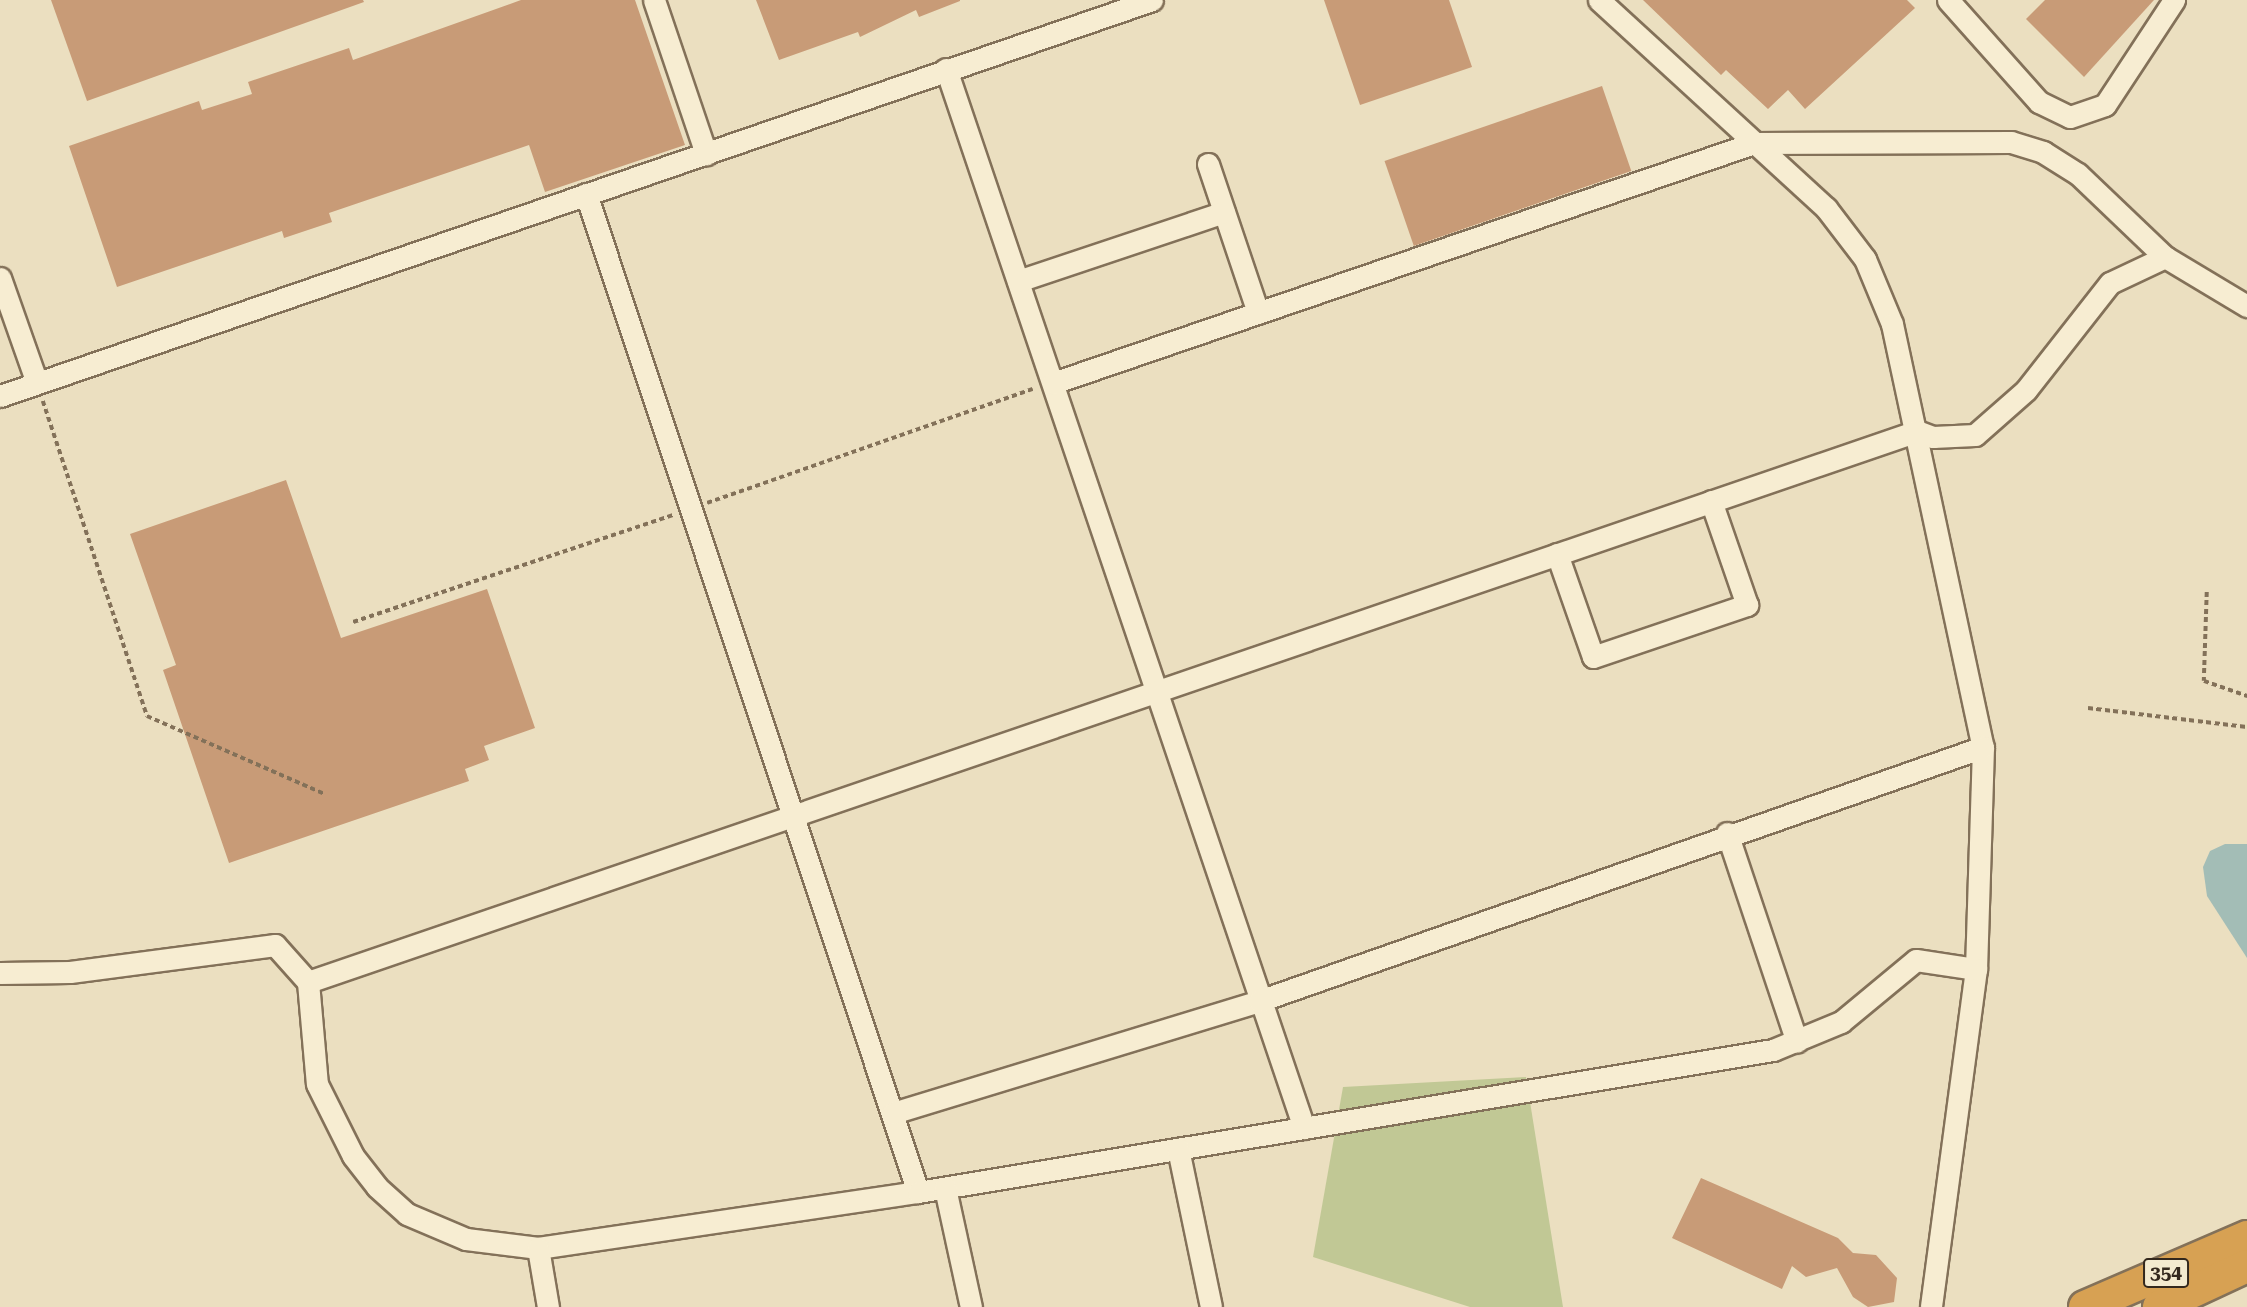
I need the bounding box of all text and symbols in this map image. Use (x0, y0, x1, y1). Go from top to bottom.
road number: 354 (2142, 1258, 2190, 1288)

